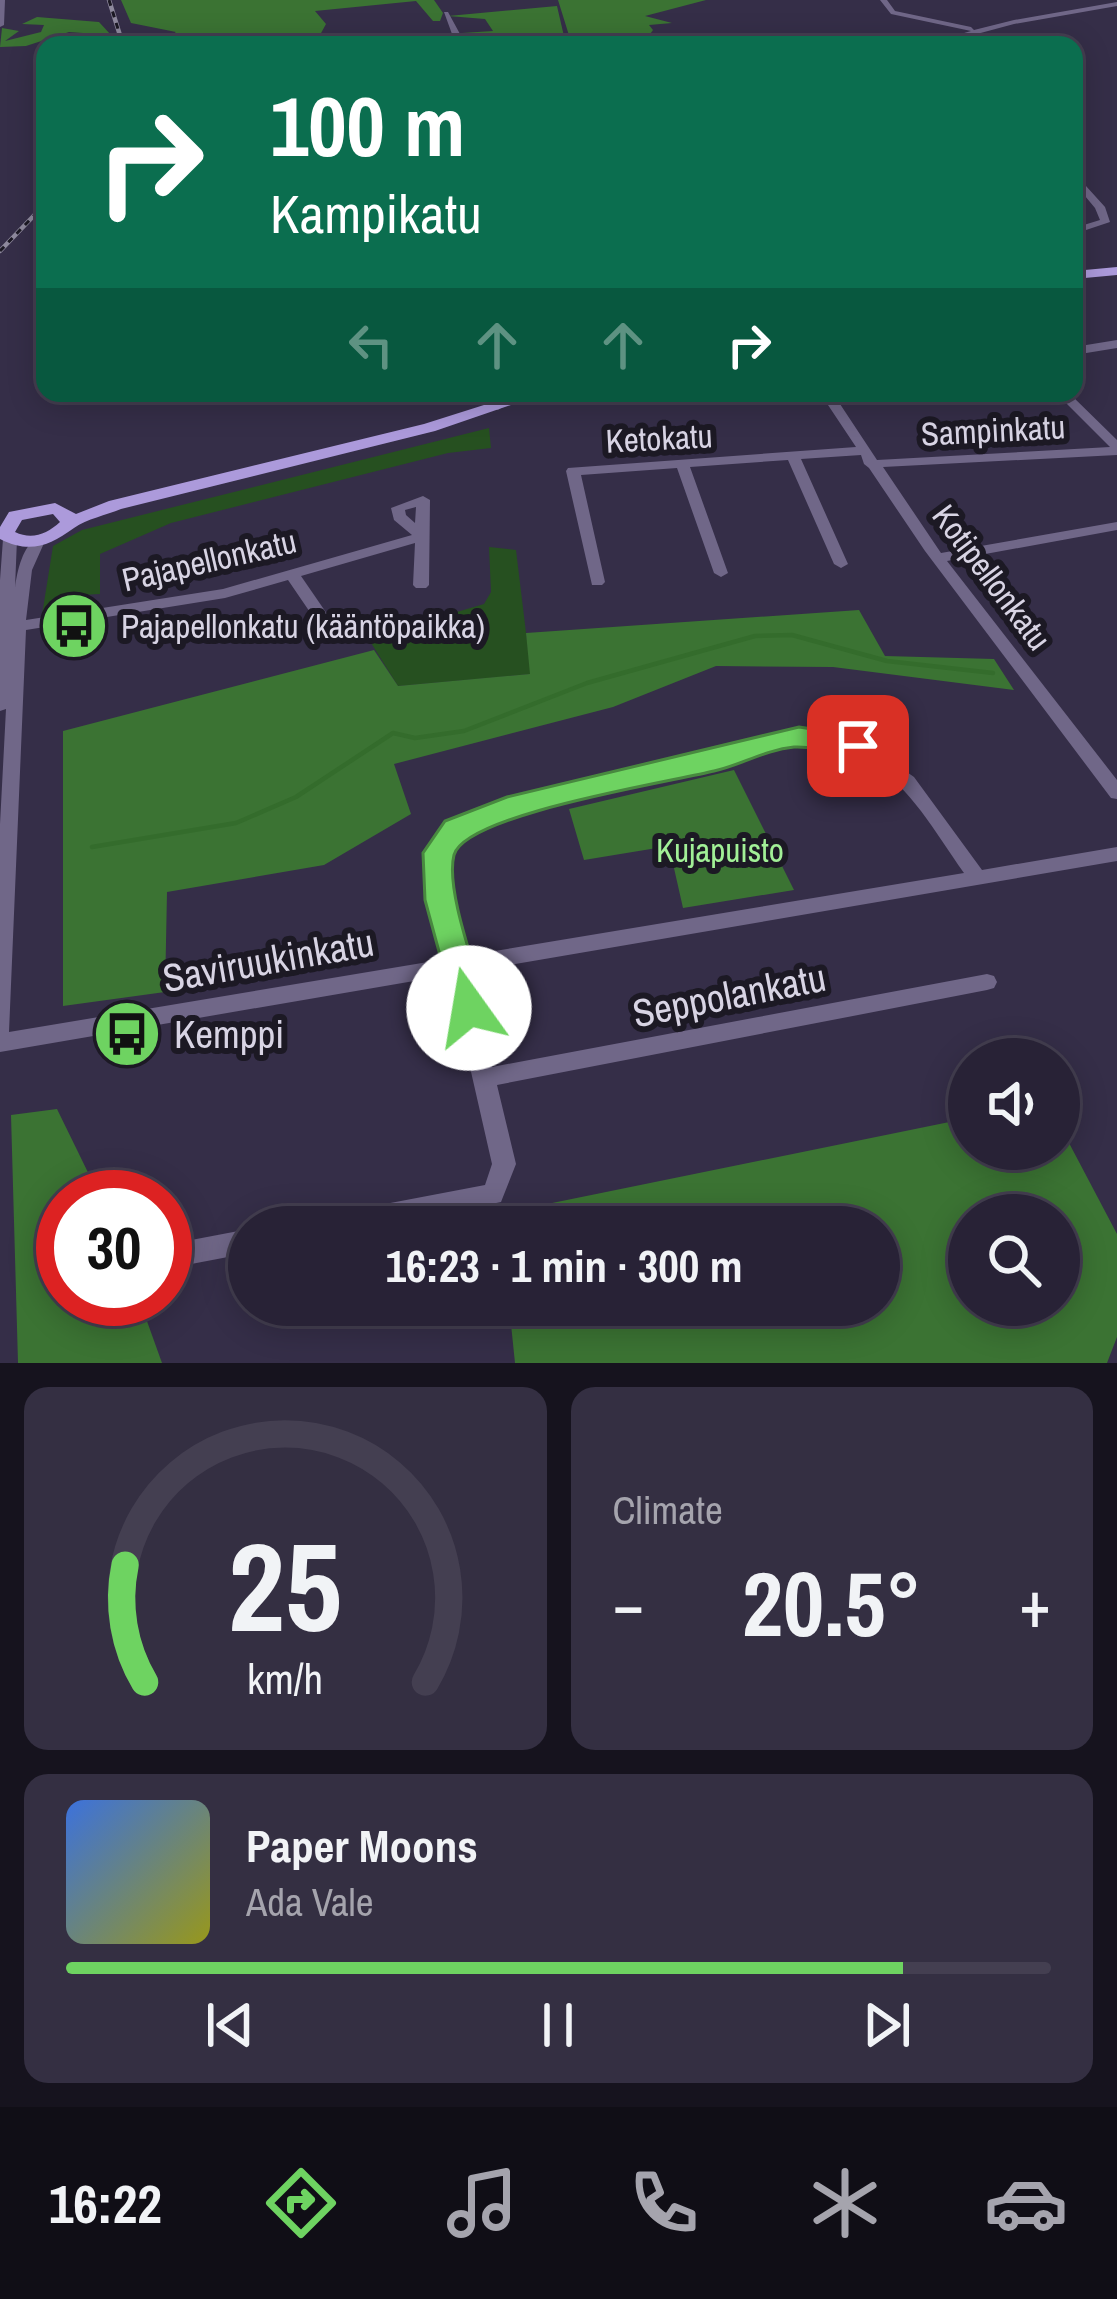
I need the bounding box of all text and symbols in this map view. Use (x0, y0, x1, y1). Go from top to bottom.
text: 100 m (270, 69, 465, 182)
icon: right (72, 84, 228, 240)
text: Kampikatu (270, 177, 482, 250)
icon: left (338, 312, 404, 378)
icon: ahead (464, 312, 530, 378)
icon: ahead (590, 312, 656, 378)
icon: right (716, 312, 782, 378)
street label: Sampinkatu (920, 404, 1066, 456)
street label: Ketokatu (605, 413, 713, 463)
street label: Kotipellonkatu (923, 495, 1061, 659)
street label: Pajapellonkatu (118, 519, 300, 601)
bus stop icon: Pajapellonkatu (kääntöpaikka) (39, 591, 109, 661)
place label: Pajapellonkatu (kääntöpaikka) (121, 604, 485, 648)
pin (807, 695, 909, 797)
icon: arrive (825, 713, 891, 779)
park label: Kujapuisto (656, 828, 784, 872)
street label: Saviruukinkatu (158, 916, 378, 1004)
position arrow (406, 945, 532, 1071)
street label: Seppolankatu (628, 951, 830, 1039)
bus stop icon: Kemppi (92, 999, 162, 1069)
place label: Kemppi (174, 1008, 284, 1060)
map controls (948, 1038, 1080, 1326)
button: sound (948, 1038, 1080, 1170)
speed limit sign: 30 (36, 1170, 192, 1326)
button: search (948, 1194, 1080, 1326)
text: 16:23 · 1 min · 300 m (386, 1235, 742, 1296)
text: Climate (613, 1484, 723, 1536)
text: 25 (228, 1502, 342, 1670)
text: 20.5° (742, 1543, 922, 1664)
text: − (613, 1559, 644, 1648)
text: + (1019, 1559, 1051, 1648)
text: km/h (247, 1649, 323, 1706)
text: Paper Moons (246, 1815, 478, 1876)
text: Ada Vale (246, 1876, 373, 1928)
icon: previous (197, 1992, 263, 2058)
icon: pause (525, 1992, 591, 2058)
icon: next (854, 1992, 920, 2058)
icon: directions (259, 2161, 343, 2245)
icon: music (440, 2161, 524, 2245)
icon: phone (622, 2161, 706, 2245)
icon: climate (803, 2161, 887, 2245)
icon: car (984, 2161, 1068, 2245)
text: 16:22 (49, 2167, 162, 2240)

